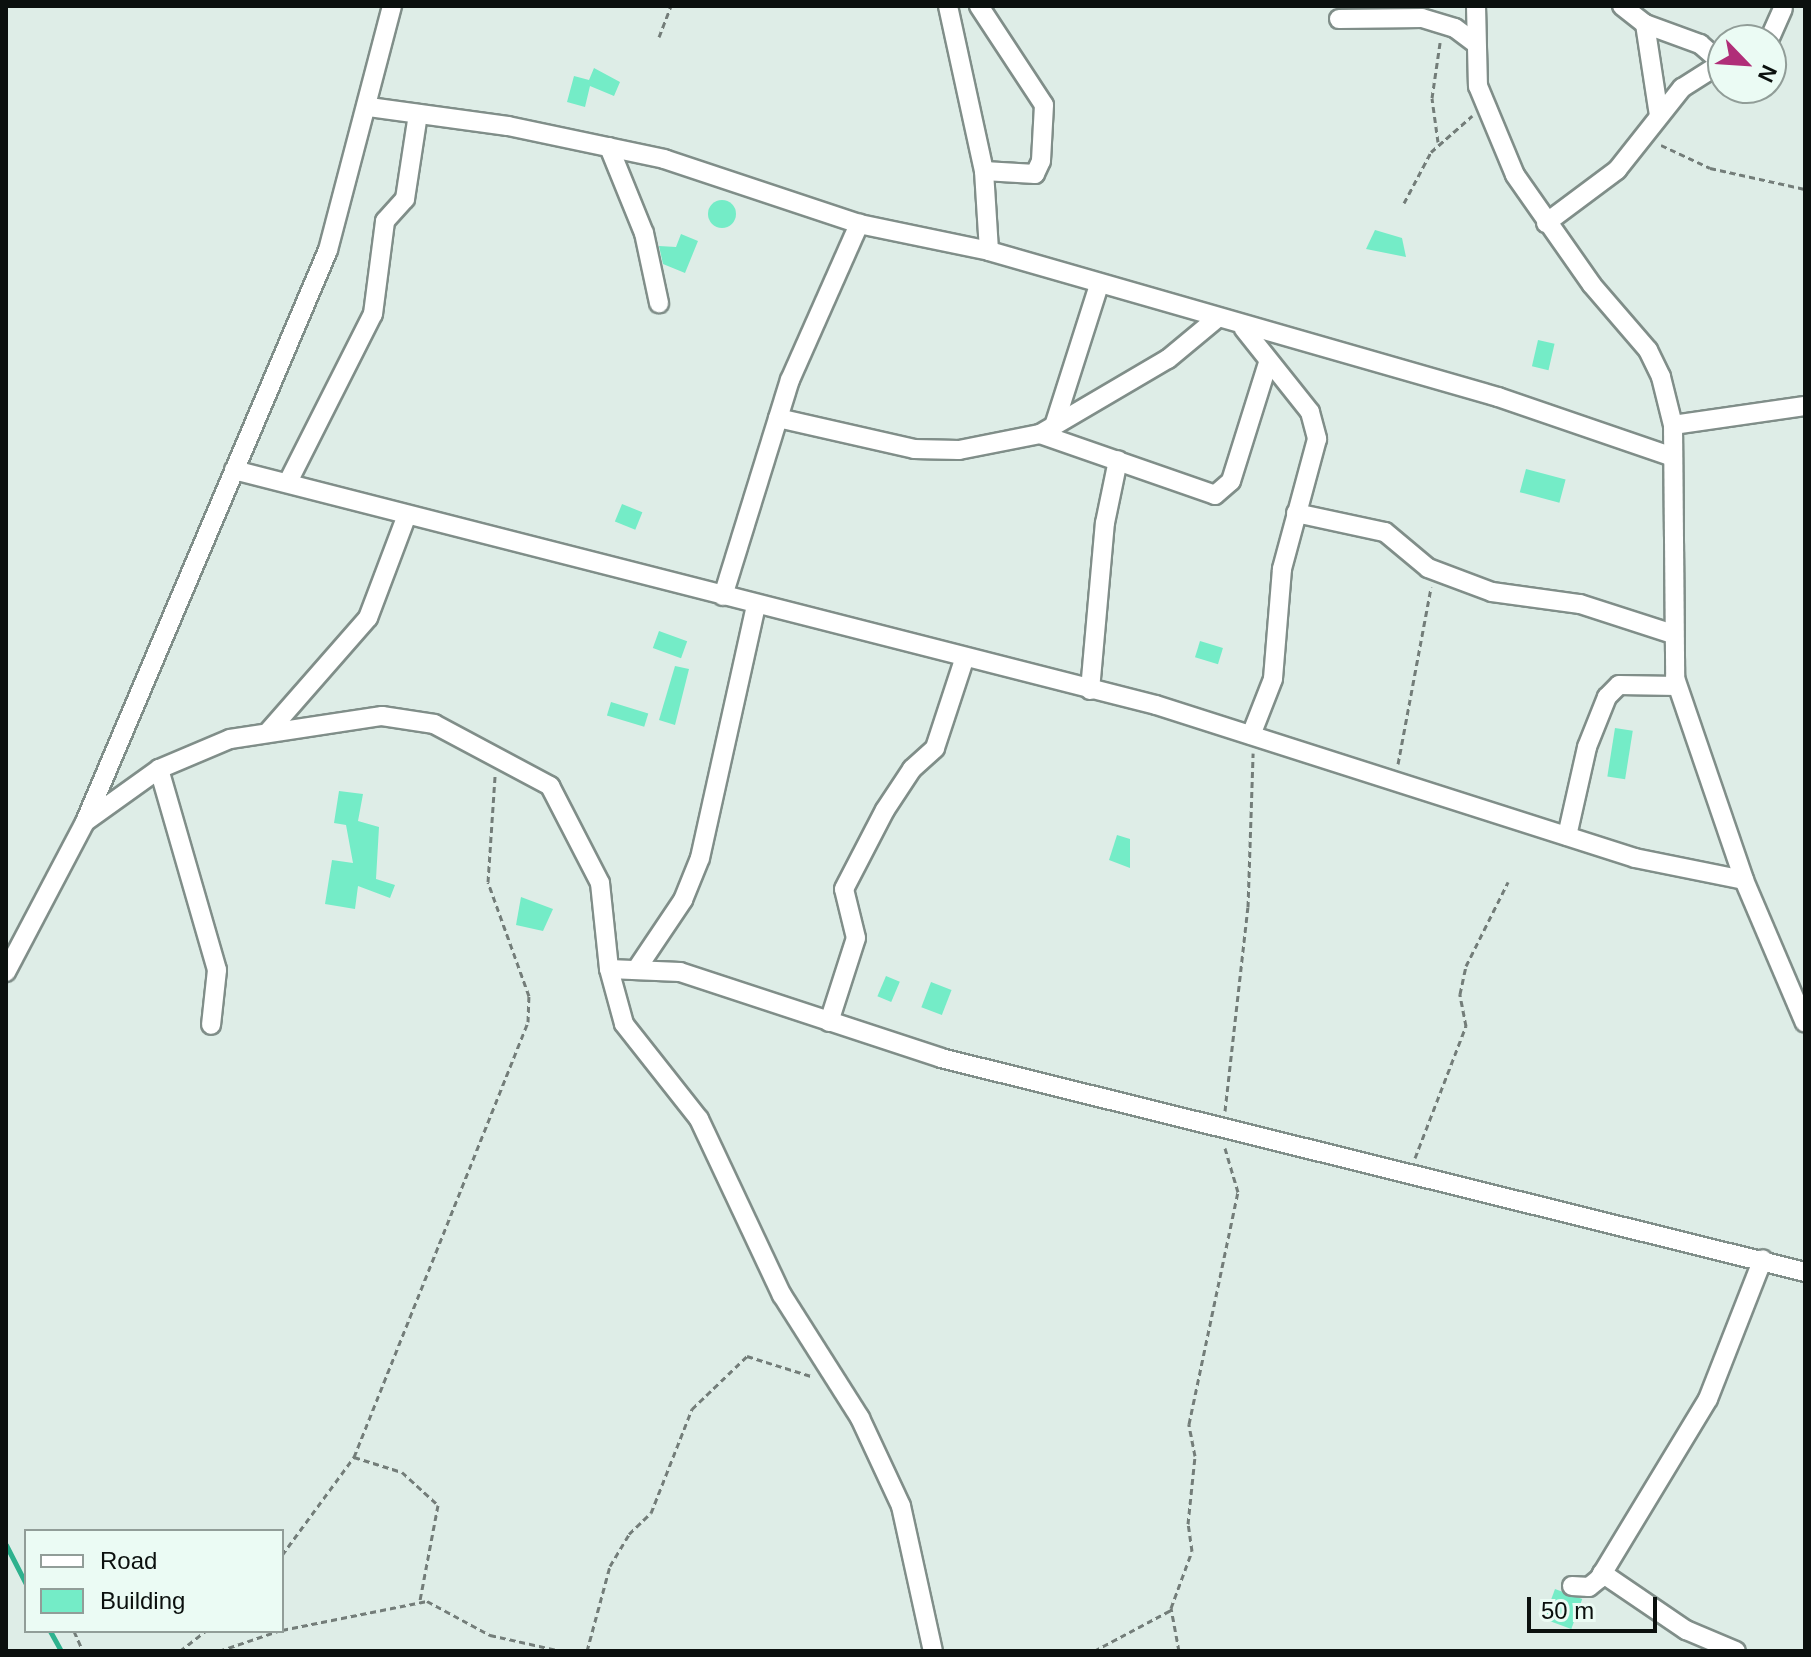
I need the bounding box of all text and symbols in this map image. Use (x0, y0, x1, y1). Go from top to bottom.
north arrow (1707, 24, 1787, 104)
text: N (1753, 61, 1782, 86)
legend (24, 1529, 284, 1633)
text: Road (100, 1547, 157, 1574)
scale bar (1531, 1581, 1661, 1631)
text: Building (100, 1587, 185, 1614)
text: 50 m (1541, 1597, 1594, 1624)

